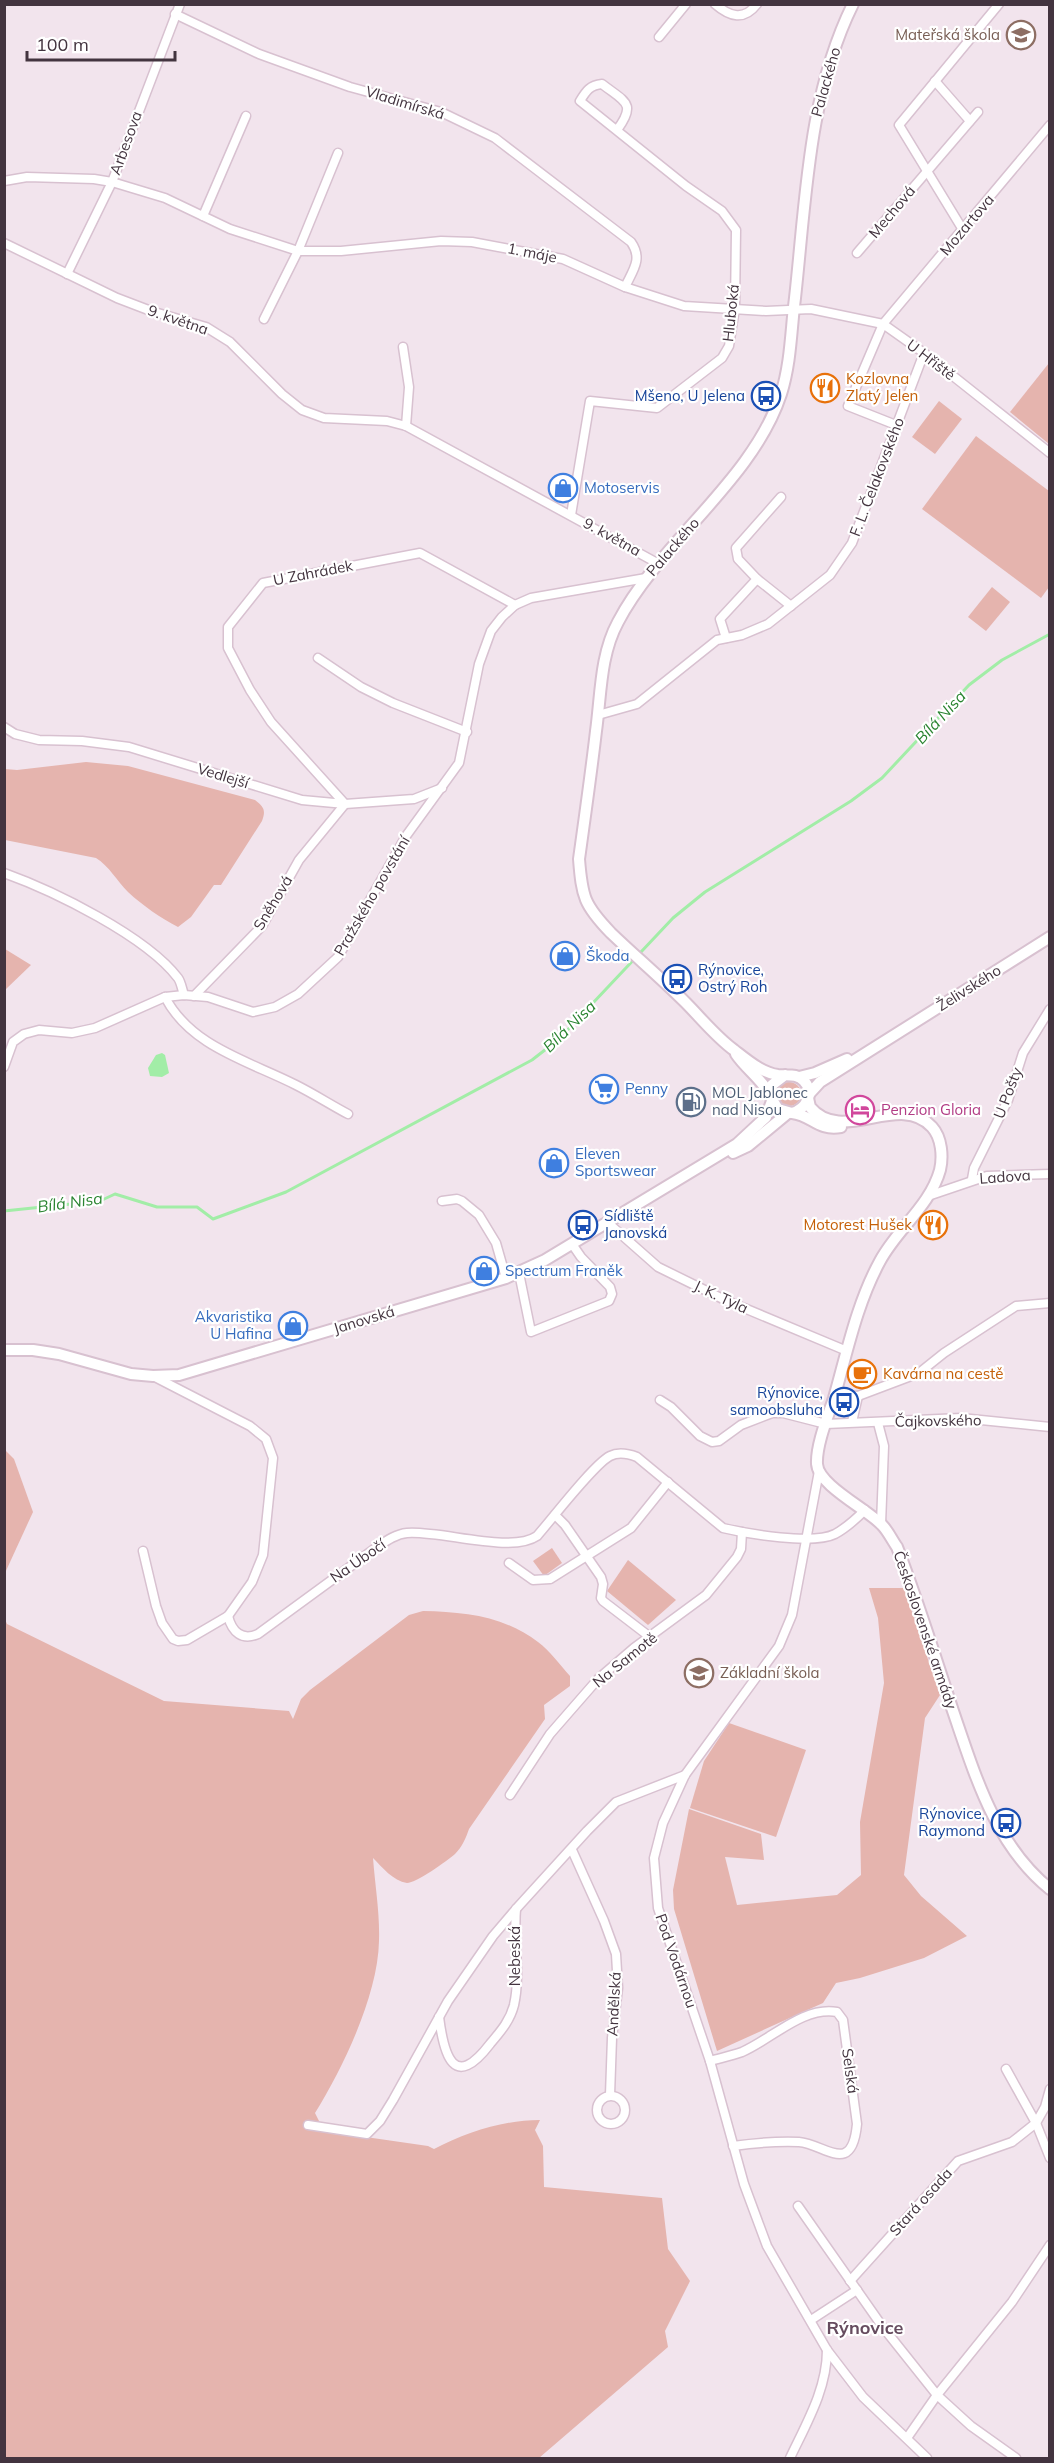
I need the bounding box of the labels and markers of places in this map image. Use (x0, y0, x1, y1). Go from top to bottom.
school or university icon: Mateřská škola (1005, 19, 1037, 51)
place label: Mateřská škola (895, 25, 1000, 44)
place label: Kozlovna Zlatý Jelen (846, 369, 918, 405)
restaurant icon: Kozlovna Zlatý Jelen (809, 372, 841, 404)
bus stop icon: Mšeno, U Jelena (750, 380, 782, 412)
place label: Mšeno, U Jelena (635, 386, 745, 405)
shop icon: Motoservis (547, 472, 579, 504)
place label: Motoservis (584, 478, 660, 497)
shop icon: Škoda (549, 940, 581, 972)
place label: Škoda (586, 946, 629, 965)
place label: Rýnovice, Ostrý Roh (698, 960, 768, 996)
bus stop icon: Rýnovice, Ostrý Roh (661, 963, 693, 995)
supermarket icon: Penny (588, 1073, 620, 1105)
place label: Penny (625, 1079, 668, 1098)
place label: MOL Jablonec nad Nisou (712, 1083, 808, 1119)
fuel station icon: MOL Jablonec nad Nisou (675, 1086, 707, 1118)
hotel icon: Penzion Gloria (844, 1094, 876, 1126)
place label: Penzion Gloria (881, 1100, 981, 1119)
place label: Eleven Sportswear (575, 1144, 656, 1180)
shop icon: Eleven Sportswear (538, 1147, 570, 1179)
place label: Sídliště Janovská (604, 1206, 667, 1242)
bus stop icon: Sídliště Janovská (567, 1209, 599, 1241)
restaurant icon: Motorest Hušek (917, 1209, 949, 1241)
place label: Motorest Hušek (803, 1215, 912, 1234)
shop icon: Spectrum Franěk (468, 1255, 500, 1287)
place label: Spectrum Franěk (505, 1261, 623, 1280)
place label: Akvaristika U Hafina (195, 1307, 272, 1343)
shop icon: Akvaristika U Hafina (277, 1310, 309, 1342)
cafe icon: Kavárna na cestě (846, 1358, 878, 1390)
place label: Kavárna na cestě (883, 1364, 1003, 1383)
place label: Rýnovice, samoobsluha (730, 1383, 823, 1419)
bus stop icon: Rýnovice, samoobsluha (828, 1386, 860, 1418)
school or university icon: Základní škola (683, 1657, 715, 1689)
place label: Základní škola (720, 1663, 820, 1682)
place label: Rýnovice, Raymond (918, 1804, 985, 1840)
bus stop icon: Rýnovice, Raymond (990, 1807, 1022, 1839)

